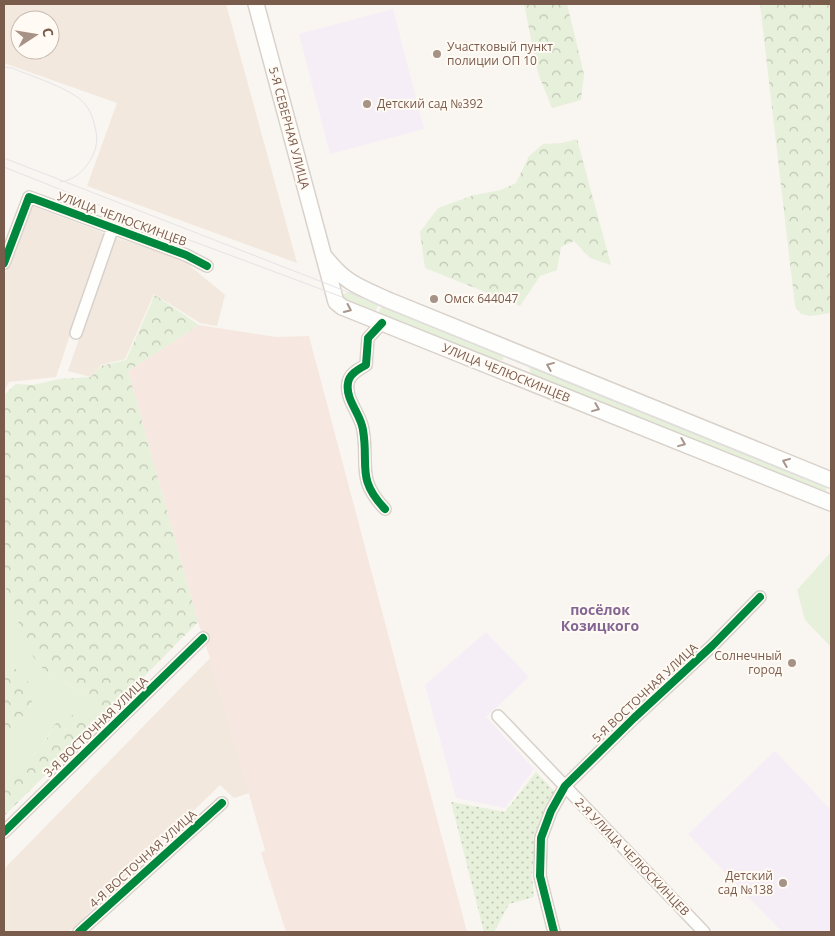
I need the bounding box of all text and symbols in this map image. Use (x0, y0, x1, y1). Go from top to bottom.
north arrow (10, 10, 60, 60)
text: С (38, 26, 58, 39)
place label: Участковый пункт полиции ОП 10 (447, 38, 553, 69)
marker: Участковый пункт полиции ОП 10 (431, 48, 443, 60)
street label: 5-Я СЕВЕРНАЯ УЛИЦА (265, 65, 314, 191)
place label: Детский сад №392 (377, 95, 483, 112)
marker: Детский сад №392 (361, 98, 373, 110)
street label: УЛИЦА ЧЕЛЮСКИНЦЕВ (55, 187, 190, 250)
place label: Омск 644047 (444, 290, 519, 307)
marker: Омск 644047 (428, 293, 440, 305)
one-way arrow (343, 303, 352, 313)
street label: УЛИЦА ЧЕЛЮСКИНЦЕВ (440, 339, 573, 406)
one-way arrow (547, 362, 555, 372)
one-way arrow (591, 402, 600, 412)
one-way arrow (677, 437, 685, 447)
one-way arrow (782, 458, 791, 468)
district label: посёлок Козицкого (561, 600, 639, 635)
street label: 5-Я ВОСТОЧНАЯ УЛИЦА (588, 639, 702, 746)
place label: Солнечный город (714, 647, 782, 678)
marker: Солнечный город (786, 657, 798, 669)
street label: 3-Я ВОСТОЧНАЯ УЛИЦА (40, 672, 152, 781)
street label: 2-Я УЛИЦА ЧЕЛЮСКИНЦЕВ (571, 794, 694, 920)
street label: 4-Я ВОСТОЧНАЯ УЛИЦА (85, 806, 200, 911)
place label: Детский сад №138 (718, 867, 773, 898)
marker: Детский сад №138 (777, 877, 789, 889)

